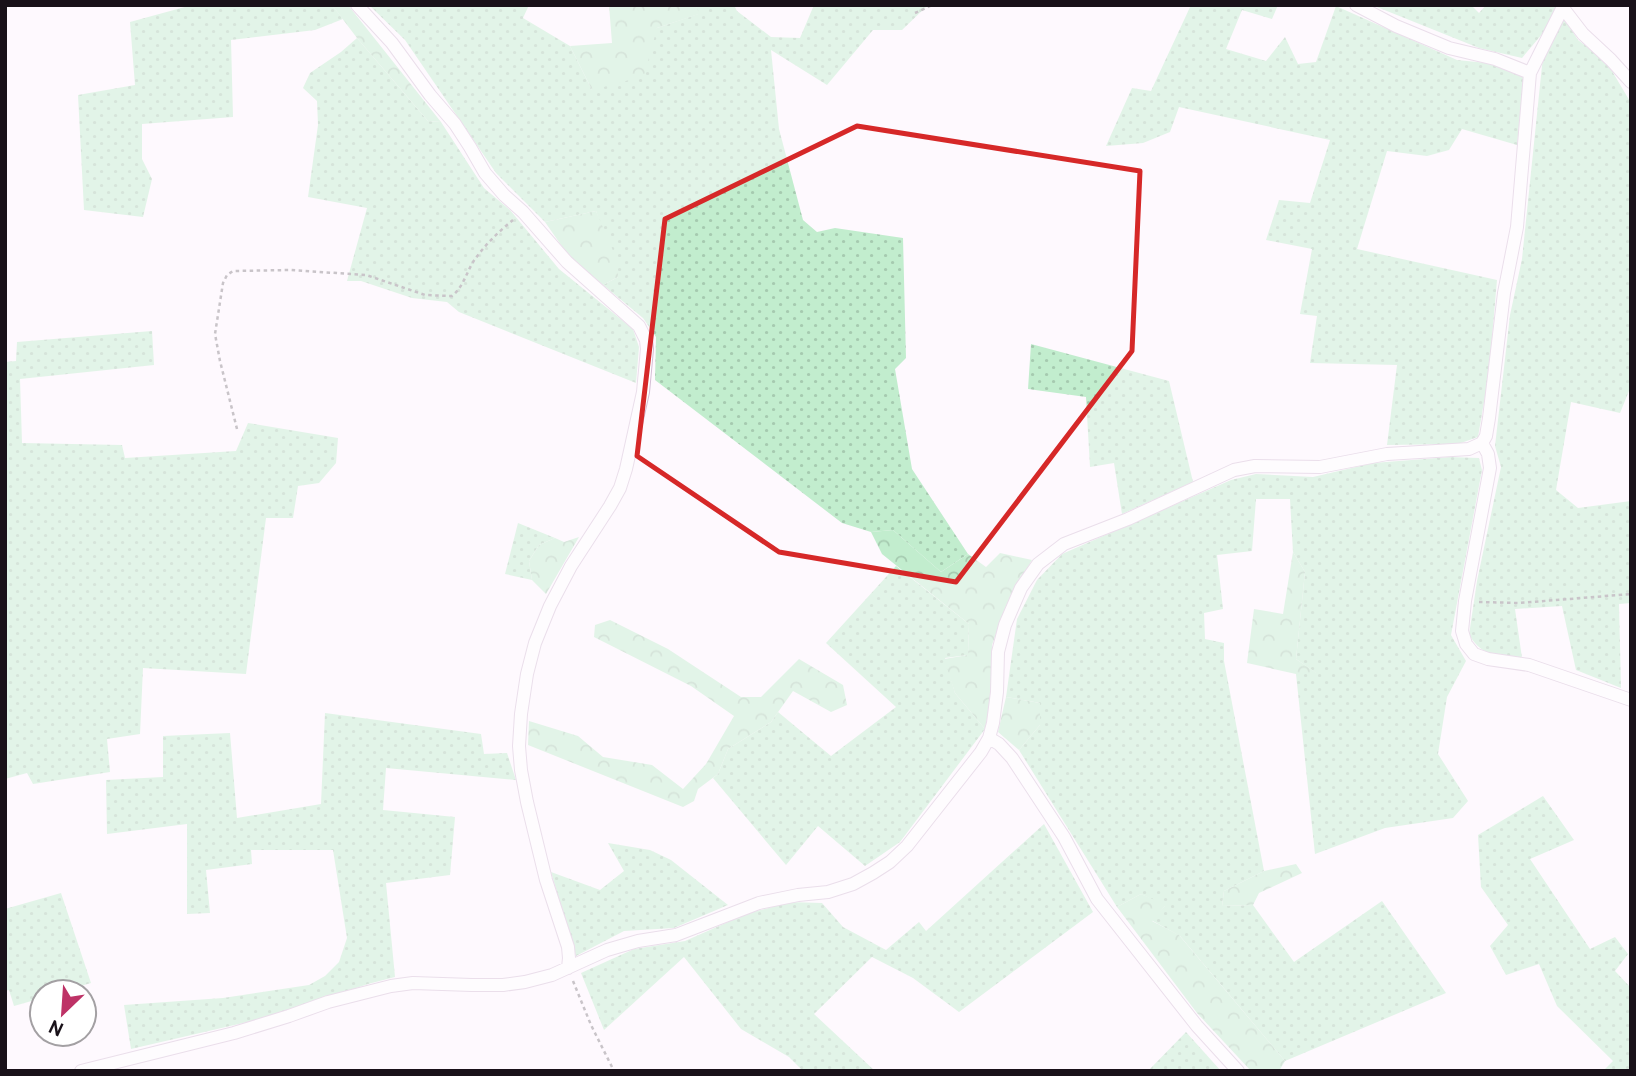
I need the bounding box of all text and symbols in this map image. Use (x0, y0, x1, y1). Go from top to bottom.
north arrow (28, 978, 98, 1048)
text: N (45, 1013, 68, 1040)

